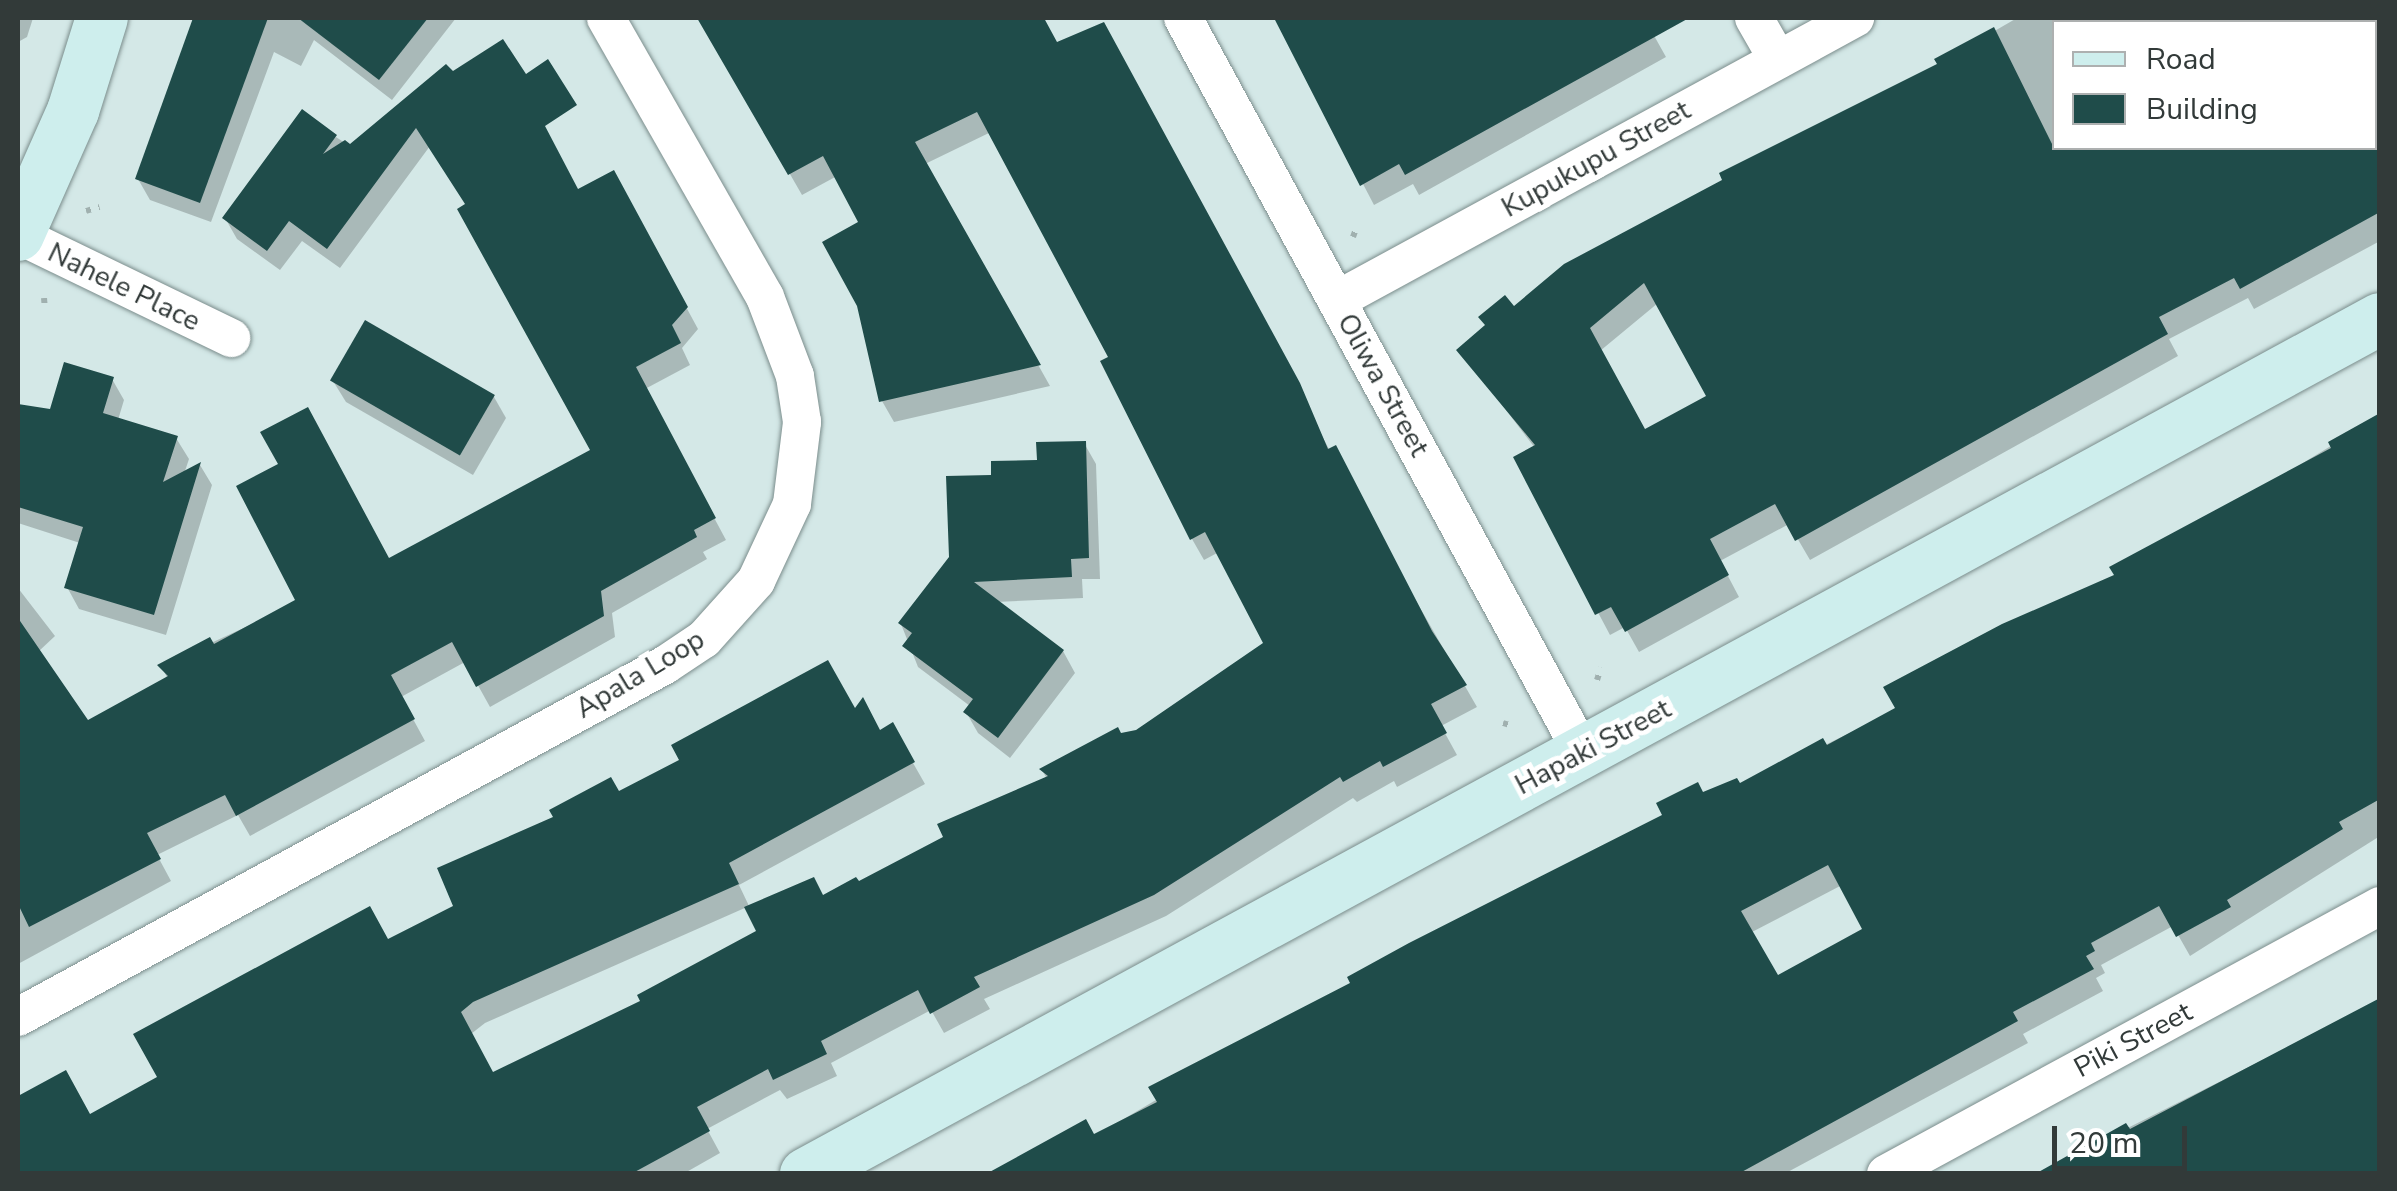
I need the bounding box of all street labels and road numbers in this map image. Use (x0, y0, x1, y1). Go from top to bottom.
street label: Kupukupu Street (1496, 93, 1696, 225)
street label: Nahele Place (42, 236, 206, 338)
street label: Oliwa Street (1330, 308, 1436, 462)
street label: Apala Loop (569, 622, 711, 726)
street label: Hapaki Street (1509, 692, 1677, 802)
street label: Piki Street (2068, 995, 2198, 1085)

